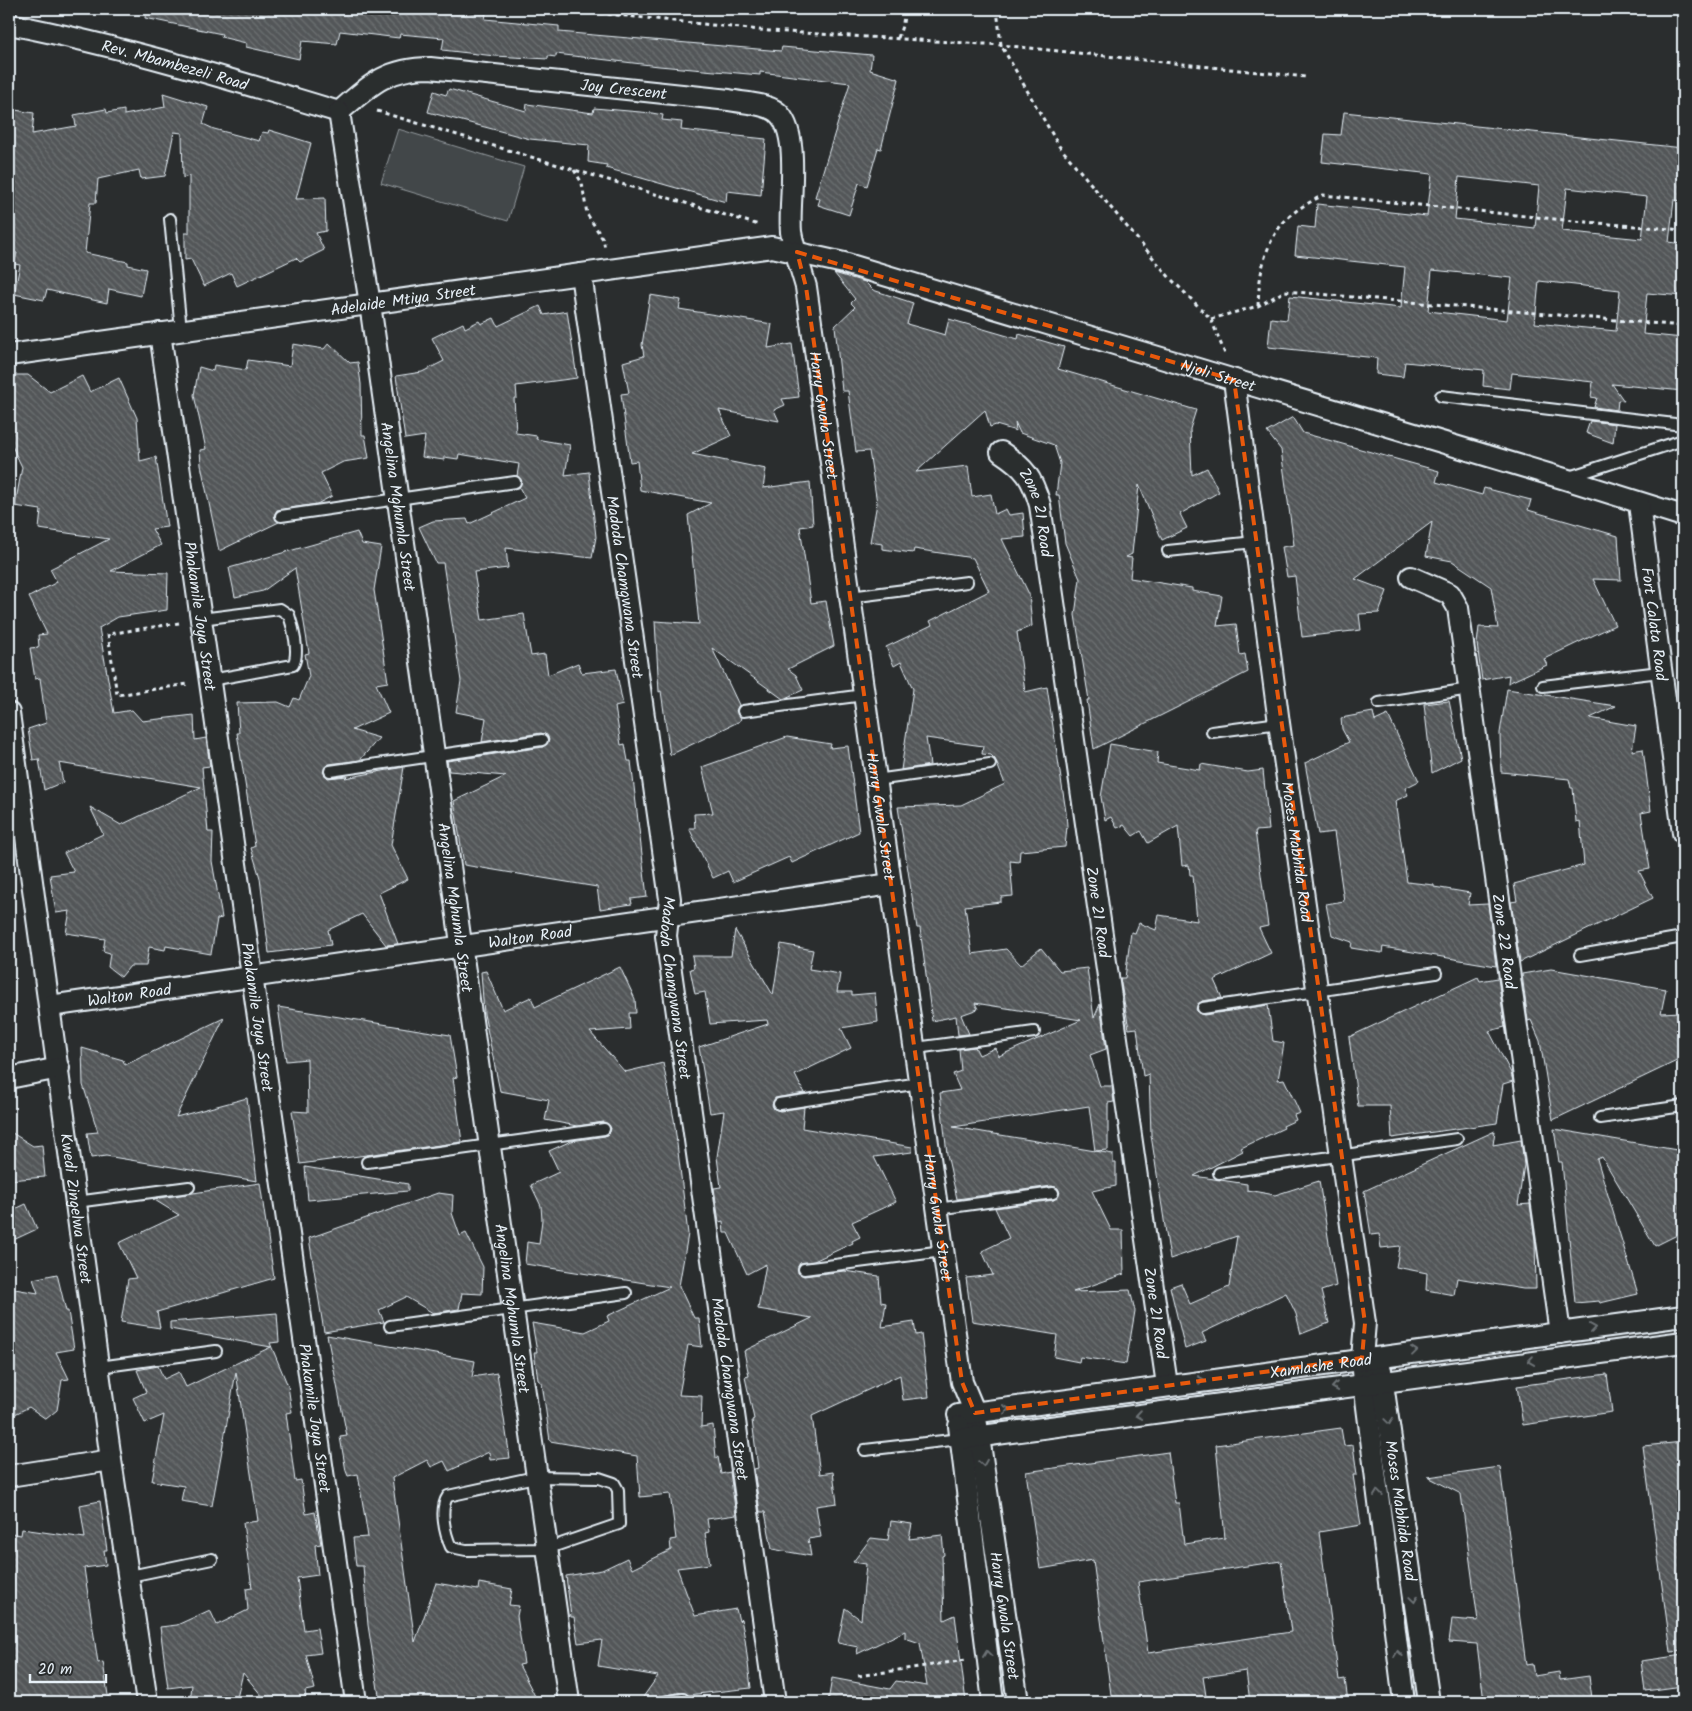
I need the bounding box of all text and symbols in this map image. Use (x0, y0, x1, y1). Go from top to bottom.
street label: Rev. Mbambezeli Road (99, 34, 252, 98)
street label: Joy Crescent (579, 73, 669, 107)
street label: Adelaide Mtiya Street (329, 278, 478, 323)
street label: Harry Gwala Street (801, 350, 844, 482)
street label: Njoli Street (1177, 354, 1259, 400)
street label: Angelina Mghumla Street (373, 420, 422, 594)
street label: Zone 21 Road (1012, 463, 1058, 560)
street label: Madoda Chamgwana Street (599, 494, 650, 681)
street label: Phakamile Joya Street (176, 540, 222, 694)
street label: Fort Calata Road (1634, 566, 1674, 683)
street label: Harry Gwala Street (858, 751, 902, 883)
street label: Moses Mabhida Road (1274, 780, 1319, 925)
street label: Angelina Mghumla Street (430, 821, 479, 995)
street label: Zone 21 Road (1078, 865, 1116, 961)
street label: Zone 22 Road (1484, 892, 1523, 992)
street label: Madoda Chamgwana Street (652, 895, 697, 1082)
street label: Walton Road (487, 919, 575, 956)
street label: Phakamile Joya Street (233, 941, 280, 1094)
street label: Walton Road (86, 977, 174, 1014)
street label: Kwedi Zingelwa Street (52, 1132, 98, 1286)
street label: Harry Gwala Street (916, 1152, 959, 1284)
street label: Angelina Mghumla Street (487, 1222, 536, 1396)
street label: Zone 21 Road (1136, 1266, 1174, 1361)
street label: Madoda Chamgwana Street (704, 1296, 754, 1483)
one-way arrow (1589, 1323, 1597, 1334)
street label: Phakamile Joya Street (291, 1342, 337, 1495)
street label: Xamlashe Road (1268, 1347, 1374, 1386)
one-way arrow (1410, 1347, 1419, 1357)
one-way arrow (1526, 1355, 1534, 1366)
one-way arrow (1198, 1375, 1206, 1386)
one-way arrow (1331, 1382, 1339, 1392)
one-way arrow (1002, 1404, 1010, 1414)
one-way arrow (1135, 1409, 1144, 1419)
one-way arrow (1383, 1417, 1394, 1425)
street label: Moses Mabhida Road (1377, 1439, 1423, 1584)
one-way arrow (978, 1458, 988, 1467)
one-way arrow (1373, 1488, 1384, 1496)
street label: Harry Gwala Street (982, 1550, 1026, 1682)
one-way arrow (1408, 1595, 1419, 1603)
one-way arrow (982, 1650, 993, 1658)
one-way arrow (1393, 1650, 1404, 1658)
scale bar (30, 1651, 106, 1683)
text: 20 m (38, 1658, 72, 1682)

